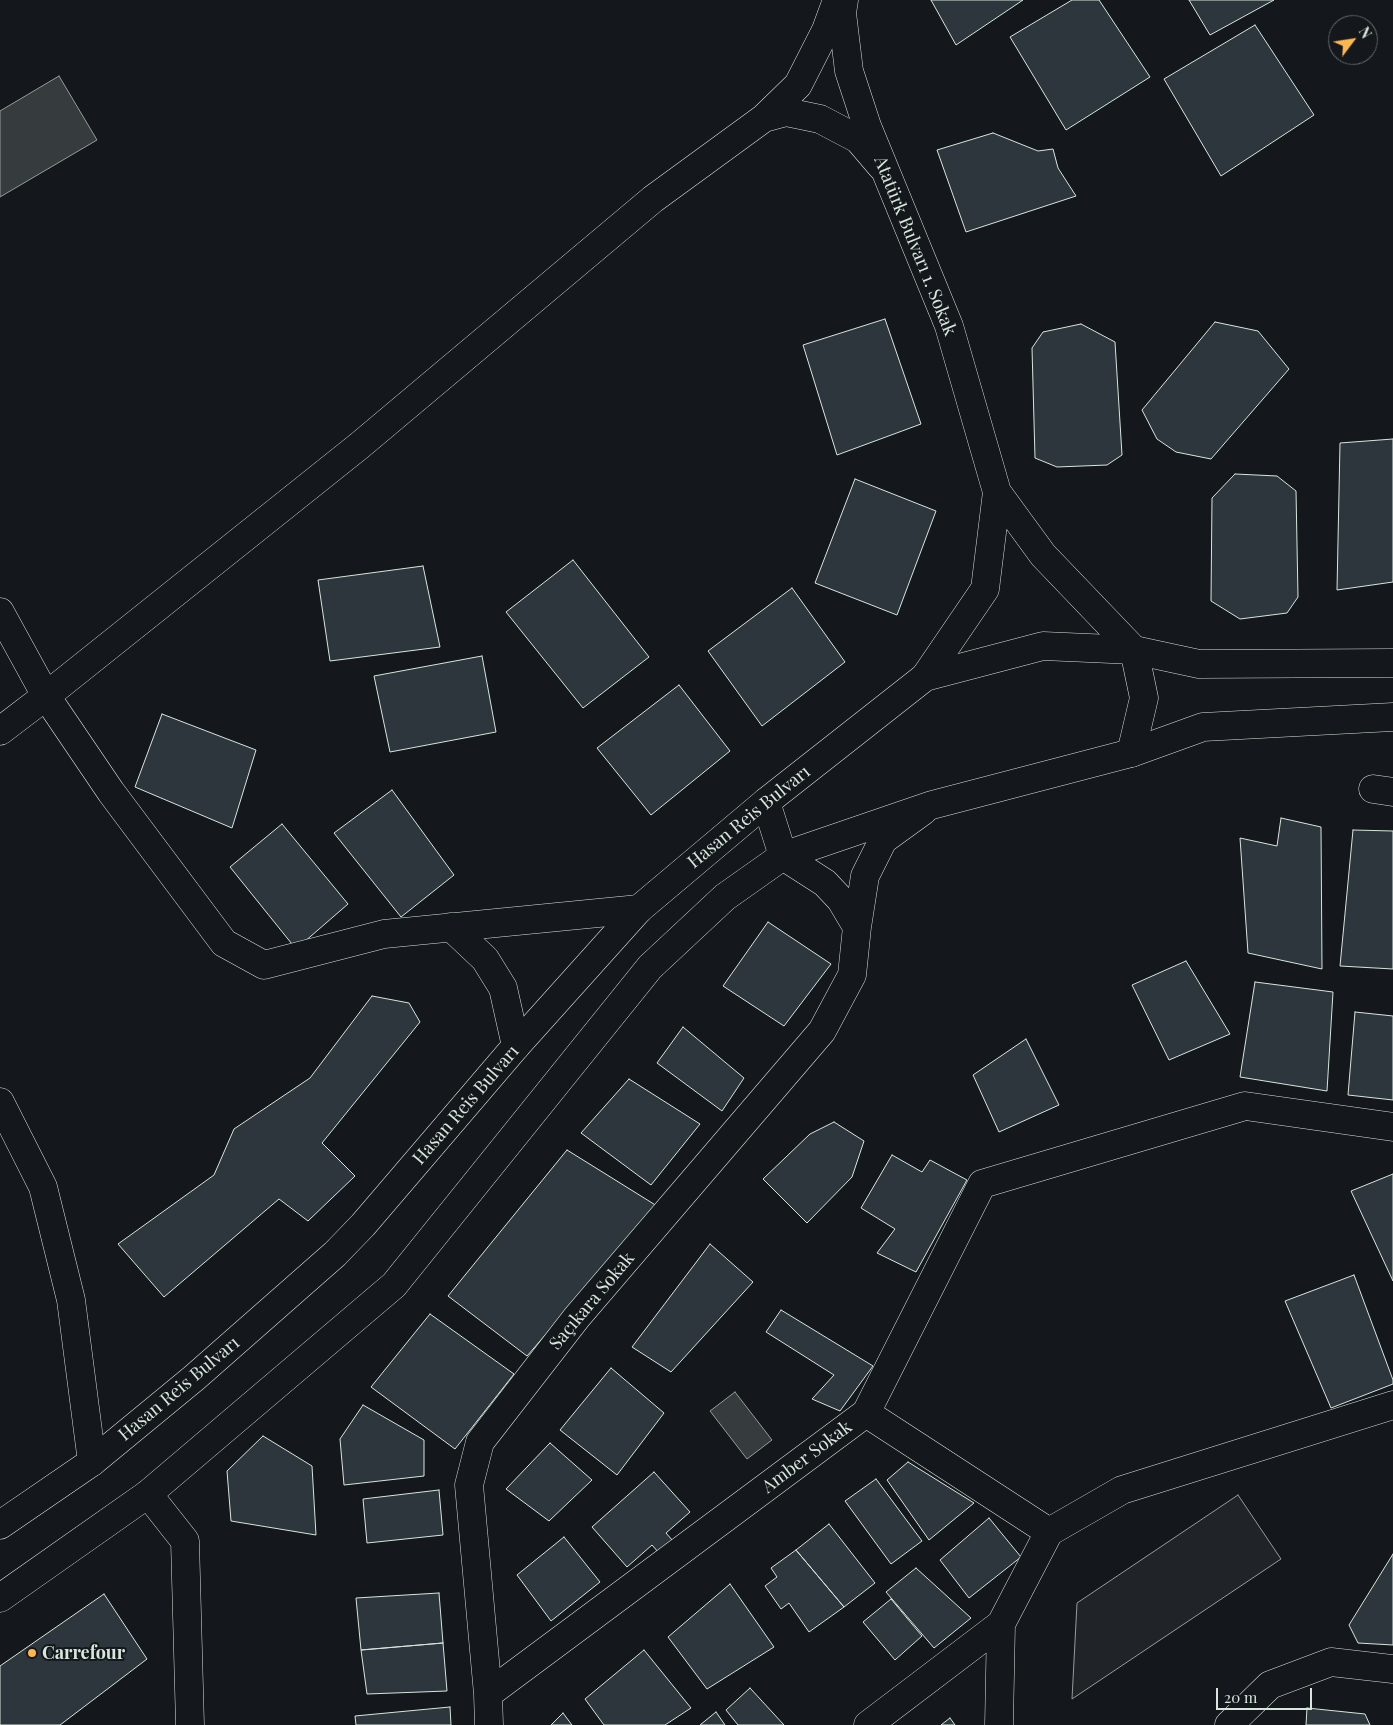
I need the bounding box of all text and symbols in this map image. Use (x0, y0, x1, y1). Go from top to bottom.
north arrow (1328, 15, 1378, 65)
text: N (1355, 23, 1376, 42)
street label: Atatürk Bulvarı 1. Sokak (869, 153, 961, 339)
street label: Hasan Reis Bulvarı (684, 761, 814, 873)
street label: Hasan Reis Bulvarı (408, 1041, 524, 1169)
street label: Saçıkara Sokak (545, 1248, 639, 1354)
street label: Hasan Reis Bulvarı (114, 1332, 244, 1446)
street label: Amber Sokak (758, 1416, 856, 1498)
place label: Carrefour (42, 1642, 125, 1664)
marker: Carrefour (26, 1647, 38, 1659)
scale bar (1218, 1678, 1314, 1710)
text: 20 m (1224, 1687, 1257, 1707)

